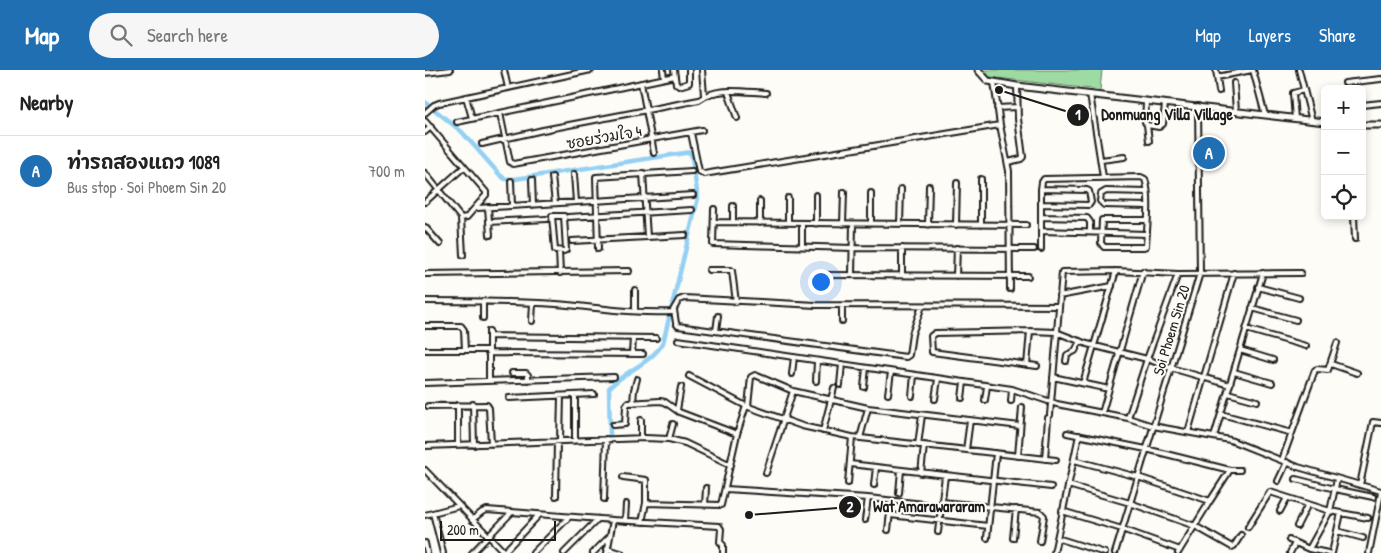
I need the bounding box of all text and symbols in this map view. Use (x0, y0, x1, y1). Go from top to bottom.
search box (89, 13, 439, 58)
text: Map (25, 19, 59, 51)
icon: search (107, 21, 135, 49)
text: Search here (147, 22, 228, 48)
text: Map (1195, 23, 1221, 48)
text: Layers (1249, 23, 1291, 48)
text: Share (1319, 23, 1356, 48)
map controls (1321, 85, 1366, 220)
button: + (1321, 85, 1366, 130)
text: Nearby (20, 88, 73, 117)
callout: Donmuang Villa Village (1066, 99, 1242, 130)
text: Donmuang Villa Village (1101, 103, 1233, 126)
text: 1 (1075, 104, 1081, 125)
street label: ซอยร่วมใจ 4 (565, 120, 644, 154)
button: − (1321, 130, 1366, 175)
pin: A (1193, 134, 1225, 172)
text: ท่ารถสองแถว 1089 (67, 149, 219, 175)
text: A (32, 160, 40, 182)
text: 700 m (368, 160, 405, 182)
button: locate (1321, 175, 1366, 220)
text: Bus stop · Soi Phoem Sin 20 (67, 176, 226, 198)
your location (808, 269, 834, 295)
street label: Soi Phoem Sin 20 (1147, 282, 1195, 378)
callout: Wat Amarawararam (838, 491, 995, 522)
text: Wat Amarawararam (873, 495, 985, 517)
text: 2 (846, 496, 854, 517)
scale bar (440, 518, 556, 541)
text: 200 m (447, 520, 479, 539)

